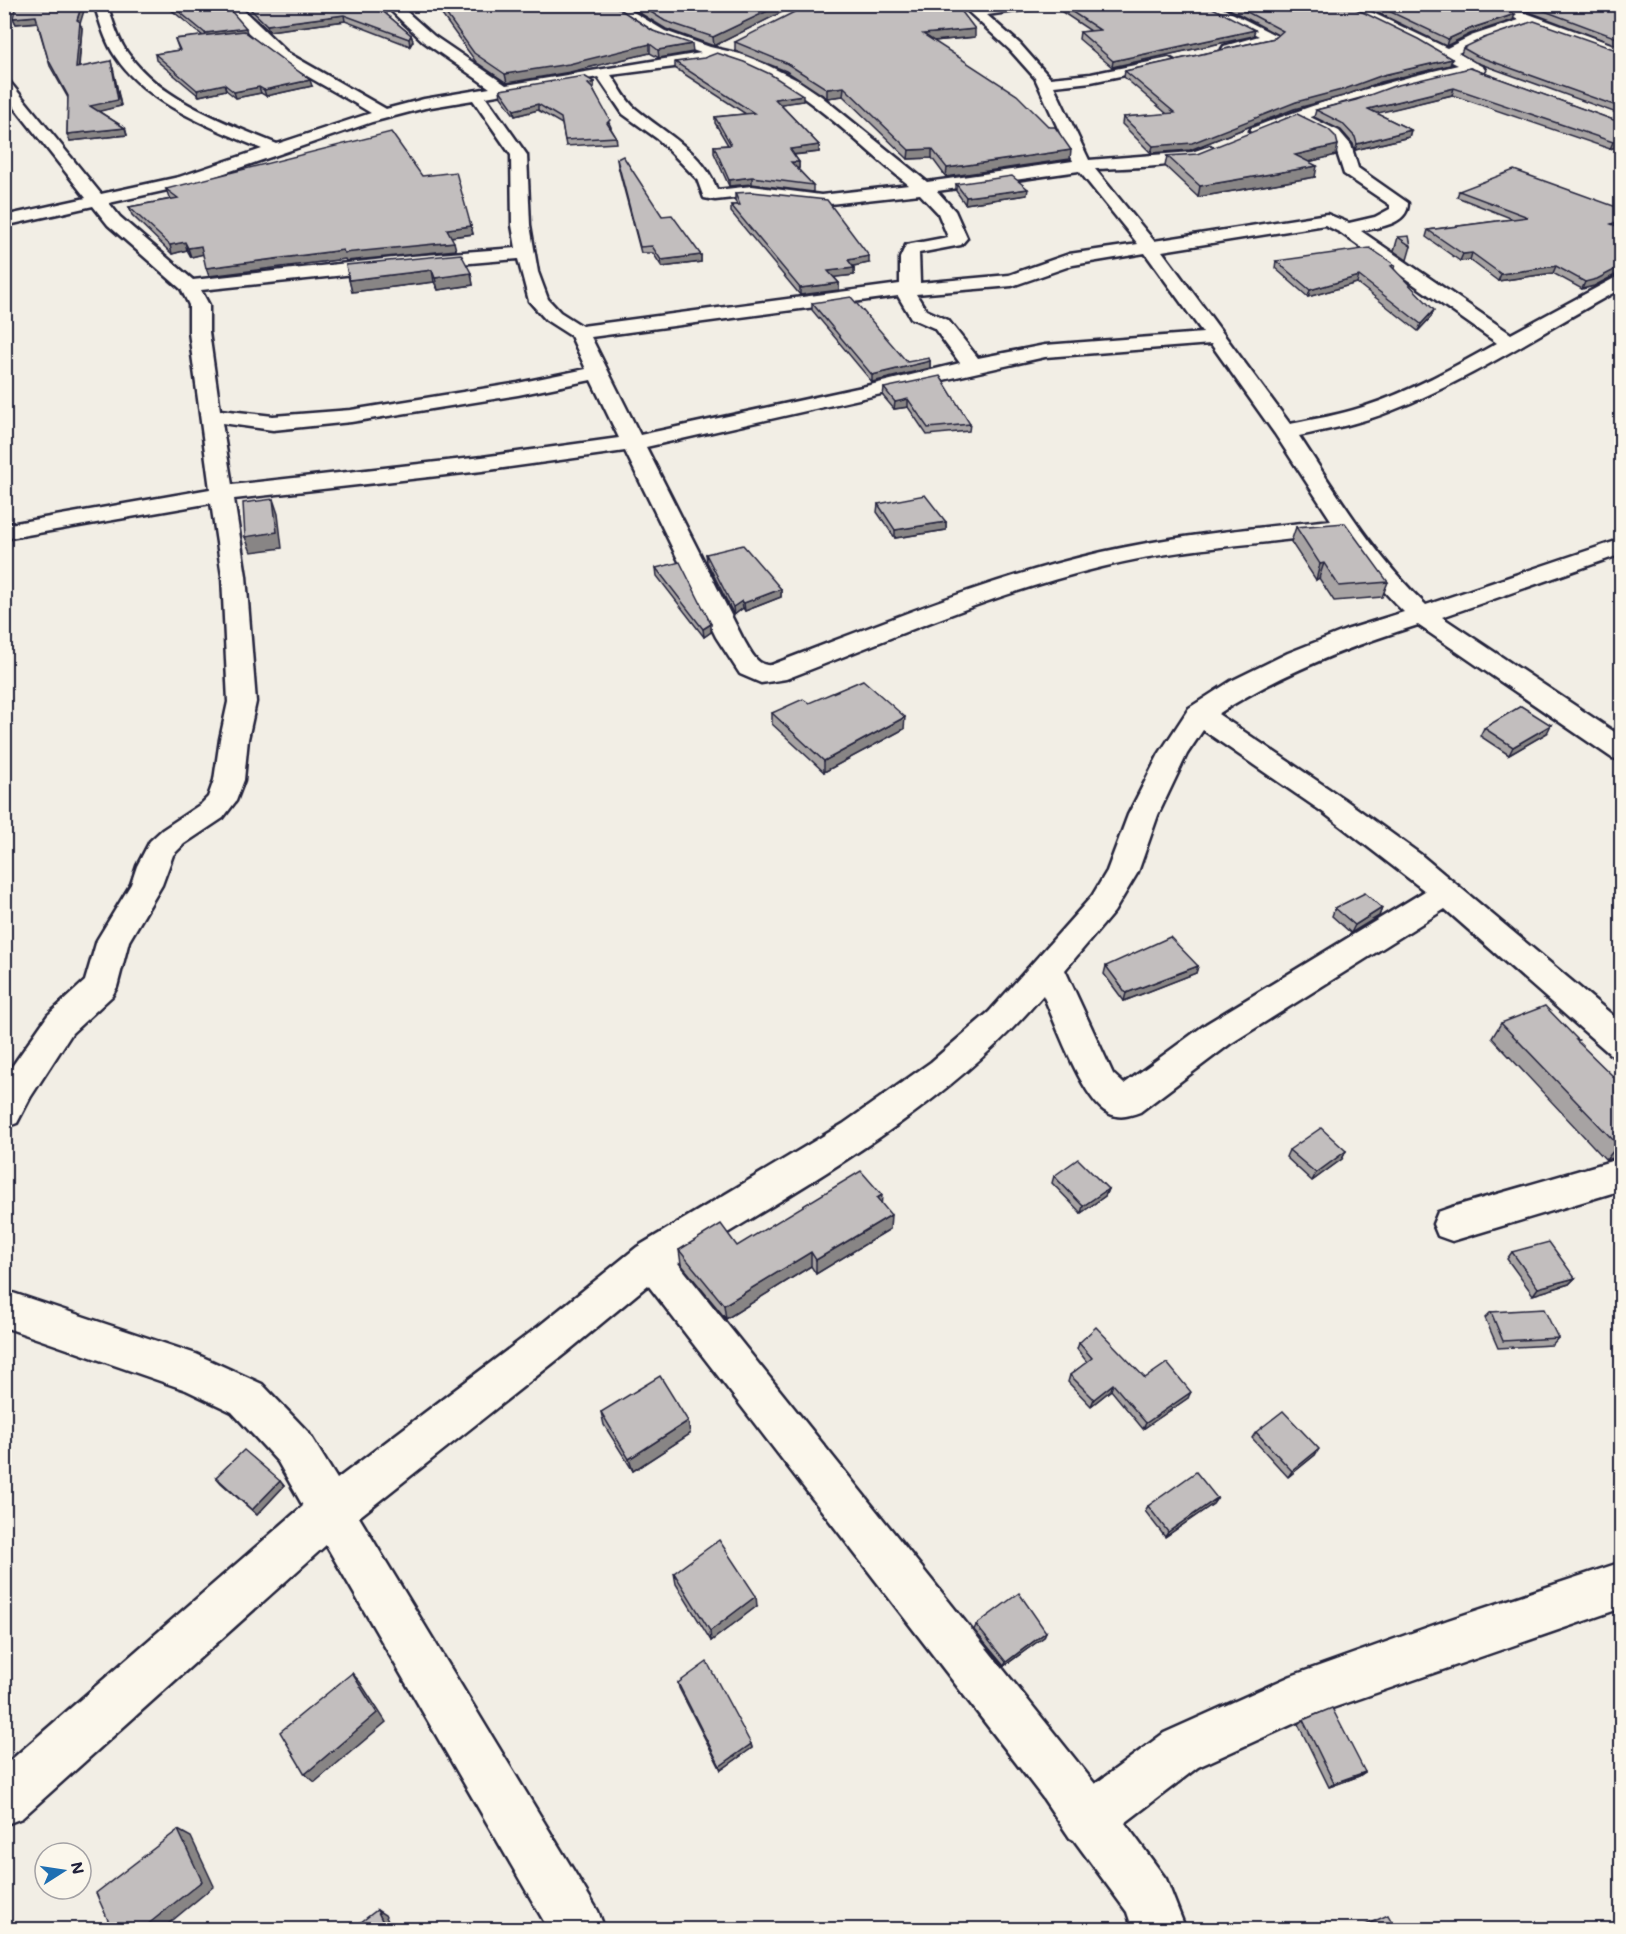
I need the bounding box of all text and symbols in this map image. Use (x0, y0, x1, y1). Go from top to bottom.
north arrow (33, 1841, 93, 1901)
text: N (67, 1860, 90, 1876)

